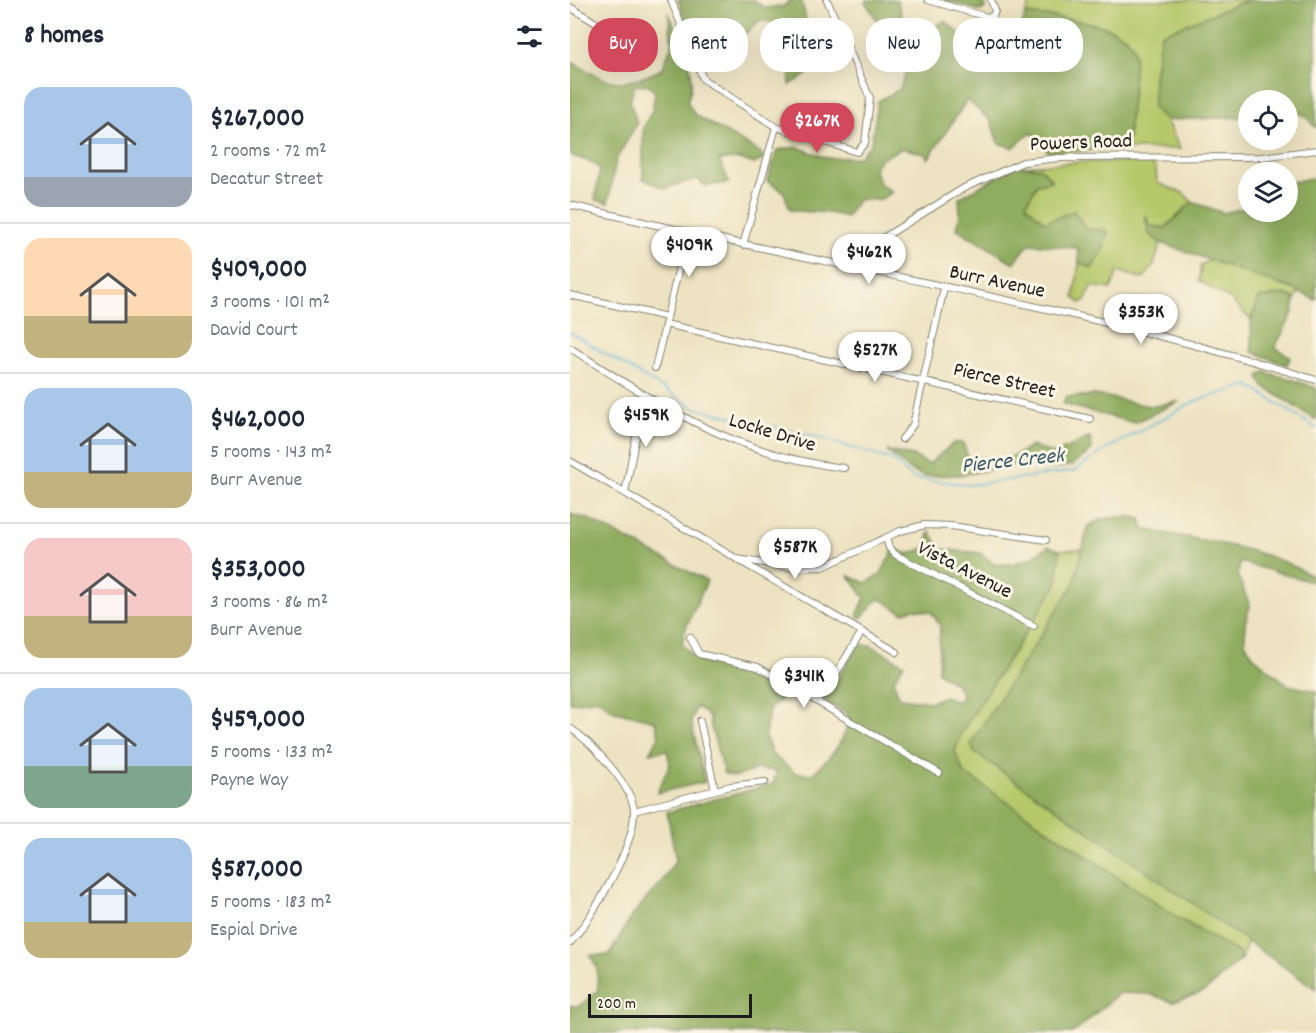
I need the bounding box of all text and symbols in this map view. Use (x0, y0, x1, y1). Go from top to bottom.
text: 8 homes (24, 18, 104, 55)
chip: Buy (588, 18, 658, 72)
chip: Rent (670, 18, 748, 72)
chip: Filters (760, 18, 854, 72)
chip: New (866, 18, 941, 72)
chip: Apartment (953, 18, 1083, 72)
icon: filters (513, 20, 546, 53)
map controls (1238, 90, 1298, 222)
button: locate (1238, 90, 1298, 150)
text: $267,000 (210, 101, 305, 138)
pin: $267K (775, 103, 859, 154)
text: $267K (794, 108, 840, 136)
icon: home (72, 111, 144, 183)
street label: Powers Road (1029, 127, 1133, 161)
text: 2 rooms · 72 m² (210, 138, 326, 166)
button: layers (1238, 162, 1298, 222)
text: Decatur Street (210, 166, 323, 194)
pin: $409K (647, 227, 731, 278)
text: $409K (665, 232, 713, 260)
pin: $462K (827, 234, 911, 285)
text: $462K (846, 239, 892, 267)
text: $409,000 (210, 252, 308, 289)
street label: Burr Avenue (947, 258, 1047, 308)
icon: home (72, 262, 144, 334)
text: 3 rooms · 101 m² (210, 289, 330, 317)
pin: $353K (1099, 294, 1183, 345)
text: $353K (1118, 299, 1164, 327)
text: David Court (210, 317, 298, 345)
pin: $527K (833, 332, 917, 383)
text: $527K (852, 337, 898, 365)
street label: Pierce Street (950, 356, 1058, 408)
pin: $459K (604, 397, 688, 448)
text: $462,000 (210, 402, 306, 439)
text: $459K (623, 402, 669, 430)
street label: Locke Drive (725, 407, 819, 461)
icon: home (72, 412, 144, 484)
text: 5 rooms · 143 m² (210, 439, 332, 467)
water label: Pierce Creek (960, 441, 1068, 483)
text: Burr Avenue (210, 467, 302, 495)
pin: $587K (753, 529, 837, 580)
text: $587K (773, 534, 817, 562)
street label: Vista Avenue (911, 534, 1017, 608)
text: $353,000 (210, 552, 306, 589)
icon: home (72, 562, 144, 634)
text: 3 rooms · 86 m² (210, 589, 328, 617)
text: Burr Avenue (210, 617, 302, 645)
pin: $341K (762, 658, 846, 709)
text: $341K (784, 663, 824, 691)
text: $459,000 (210, 702, 305, 739)
icon: home (72, 712, 144, 784)
text: 5 rooms · 133 m² (210, 739, 333, 767)
text: Payne Way (210, 767, 288, 795)
text: $587,000 (210, 852, 303, 889)
icon: home (72, 862, 144, 934)
text: 5 rooms · 183 m² (210, 889, 332, 917)
text: Espial Drive (210, 917, 298, 945)
scale bar (588, 991, 752, 1018)
text: 200 m (597, 993, 636, 1016)

